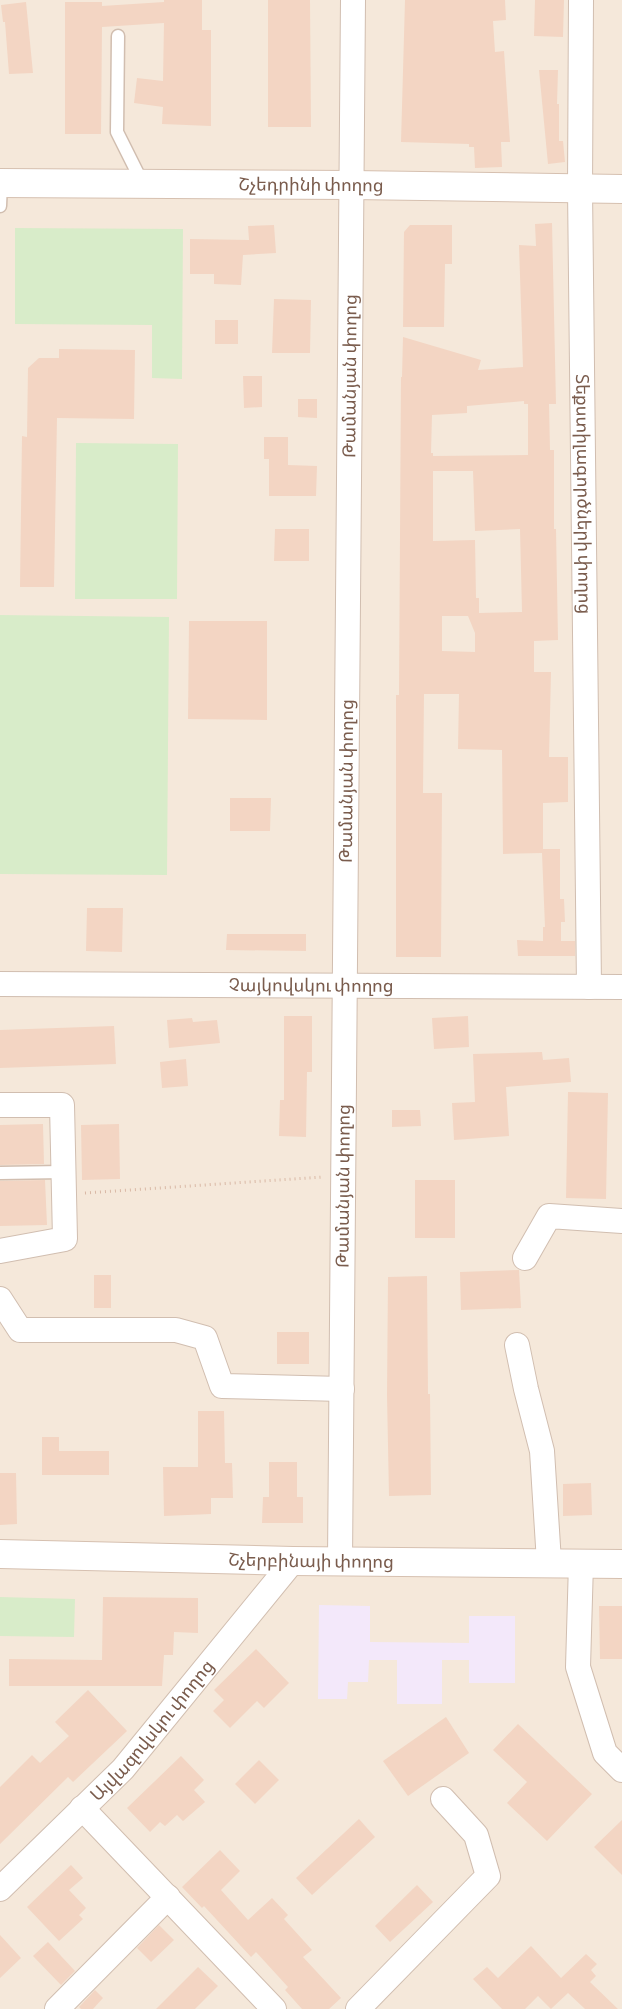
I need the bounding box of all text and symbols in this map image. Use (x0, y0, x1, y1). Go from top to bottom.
street label: Շչեդրինի փողոց (238, 174, 384, 196)
street label: Թամանյան փողոց (339, 294, 362, 458)
street label: Տեքստիլագործների փողոց (571, 374, 595, 614)
street label: Թամանյան փողոց (336, 699, 358, 863)
street label: Չայկովսկու փողոց (228, 975, 394, 997)
street label: Թամանյան փողոց (332, 1104, 355, 1268)
street label: Շչերբինայի փողոց (228, 1549, 394, 1573)
street label: Այվազովսկու փողոց (86, 1656, 219, 1806)

